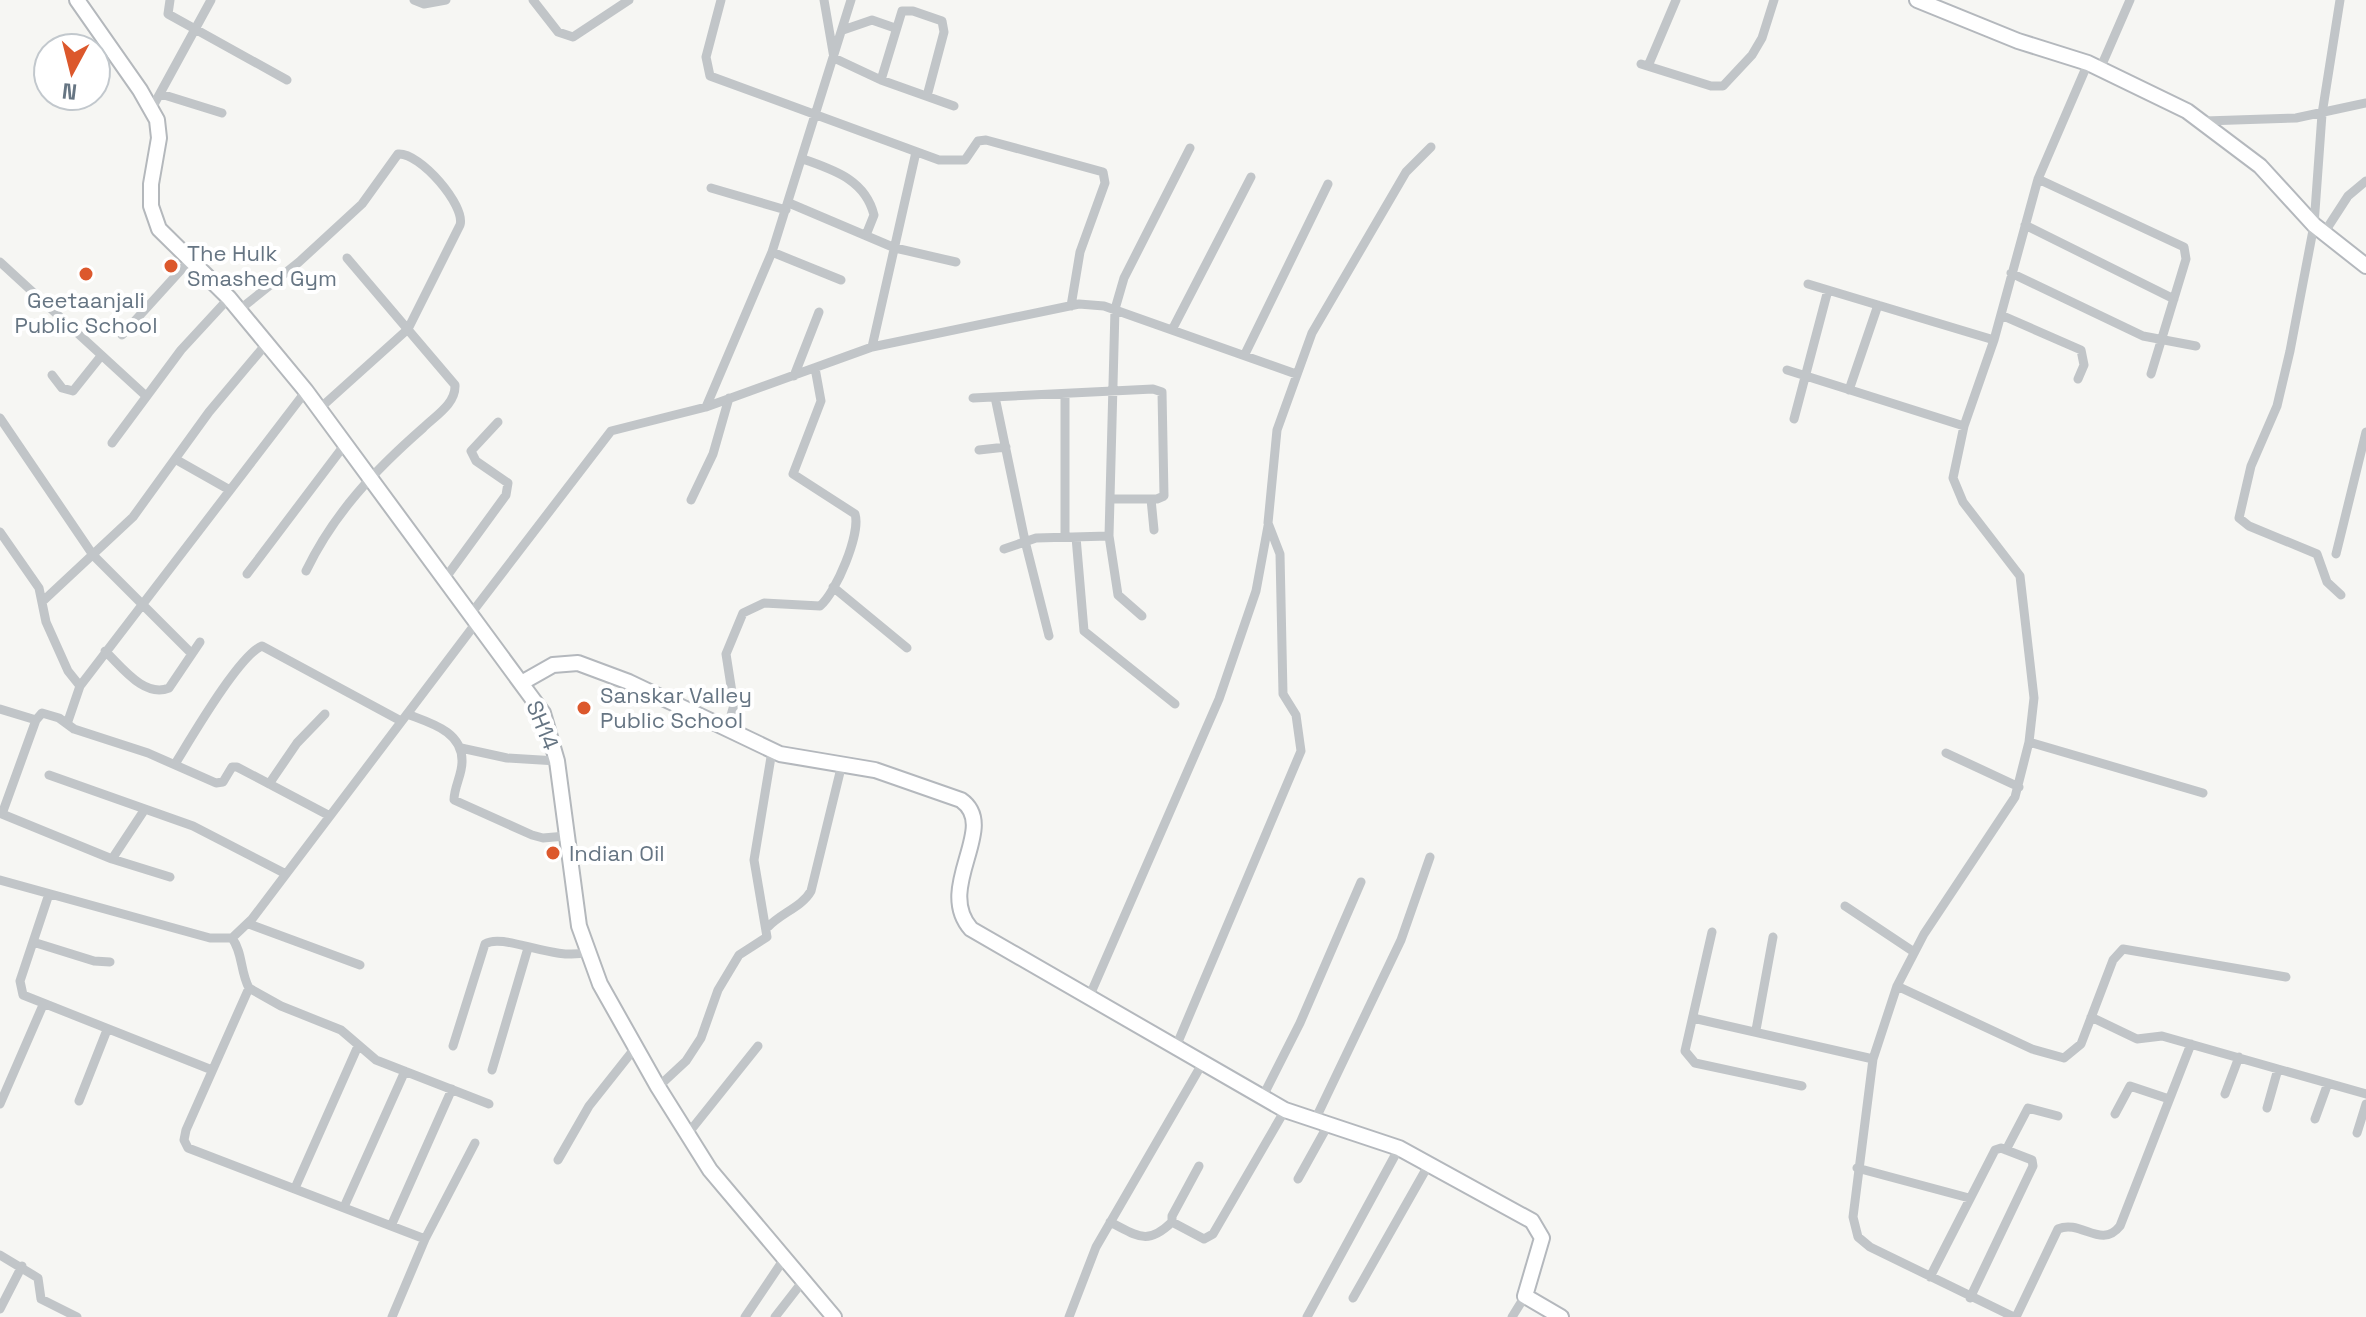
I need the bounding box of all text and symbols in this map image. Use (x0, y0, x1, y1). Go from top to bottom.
north arrow (32, 32, 112, 112)
text: N (61, 77, 79, 107)
place label: The Hulk Smashed Gym (187, 239, 337, 292)
marker: The Hulk Smashed Gym (162, 257, 180, 275)
marker: Geetaanjali Public School (77, 265, 95, 283)
place label: Geetaanjali Public School (14, 286, 158, 339)
place label: Sanskar Valley Public School (600, 681, 752, 734)
street label: SH14 (520, 696, 566, 754)
marker: Sanskar Valley Public School (575, 699, 593, 717)
place label: Indian Oil (569, 839, 665, 867)
marker: Indian Oil (544, 844, 562, 862)

